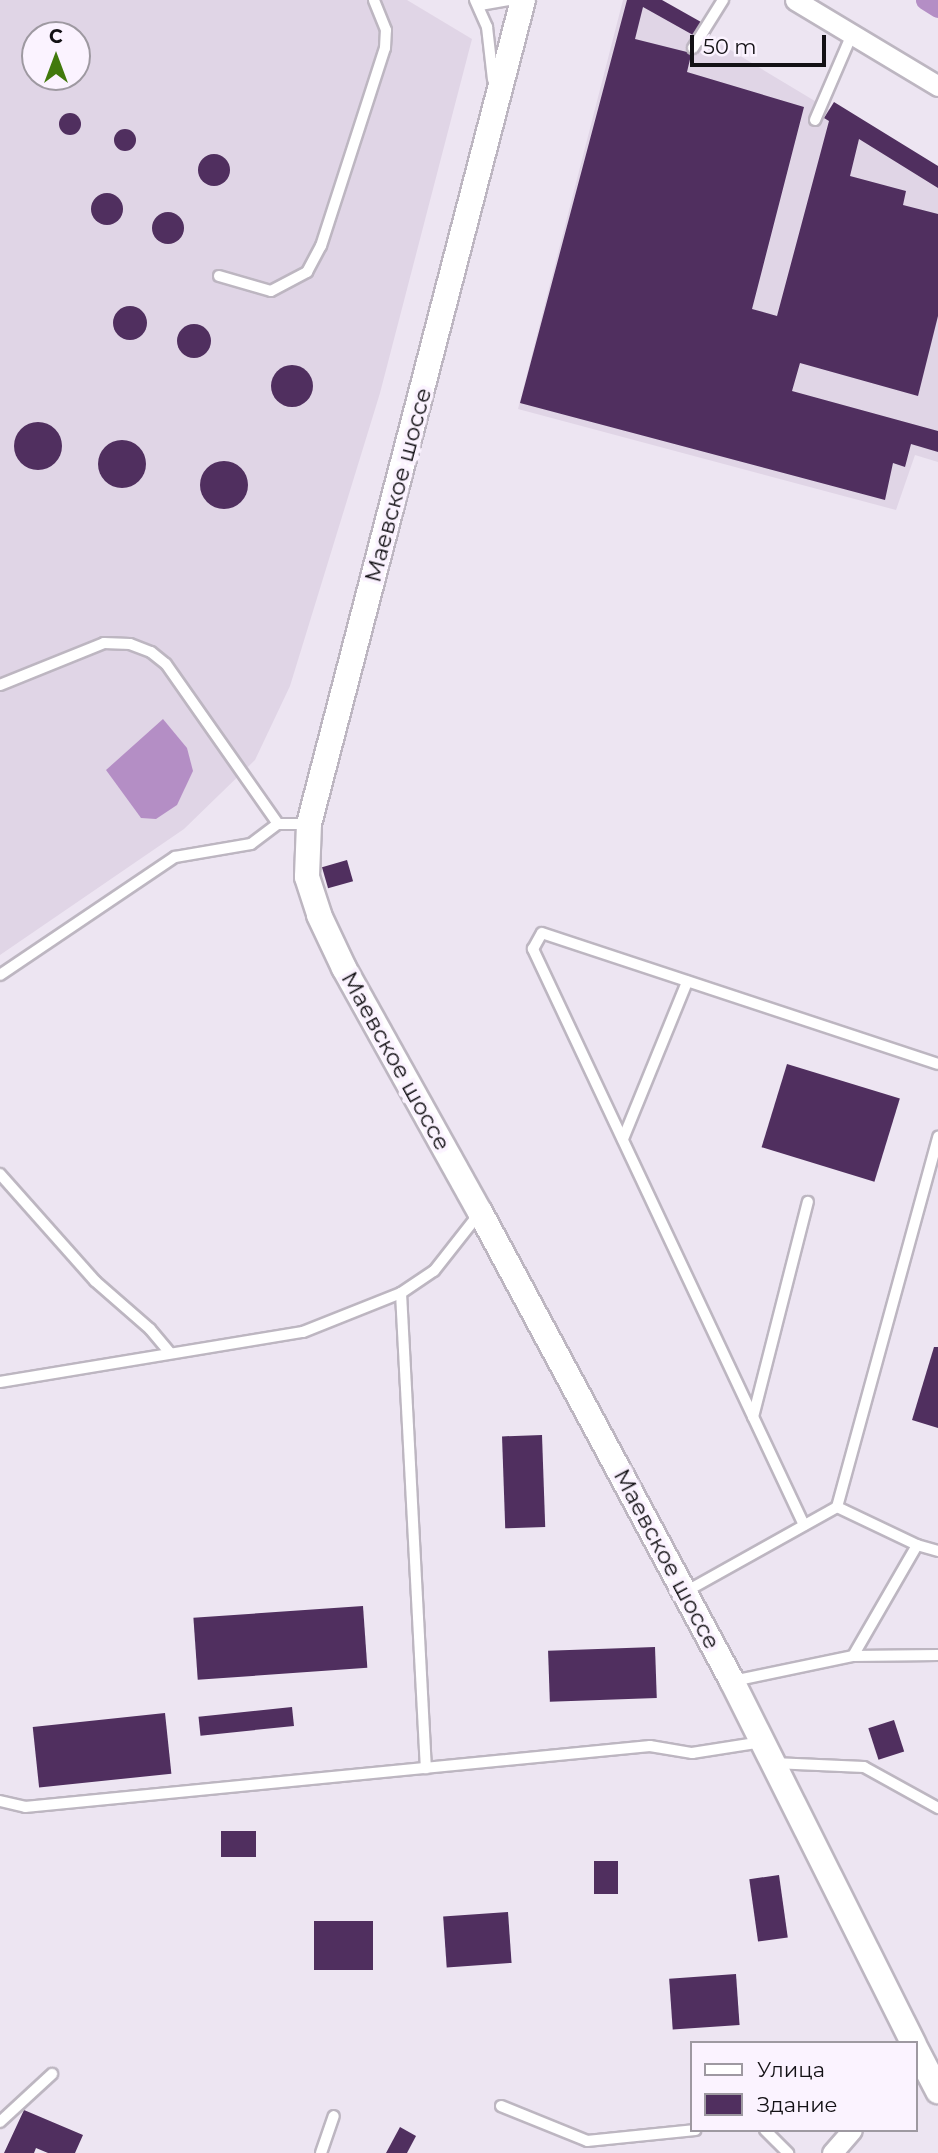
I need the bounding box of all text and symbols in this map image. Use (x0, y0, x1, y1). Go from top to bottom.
north arrow (21, 21, 91, 91)
scale bar (693, 21, 830, 65)
text: С (49, 25, 63, 48)
text: 50 m (703, 34, 757, 59)
street label: Маевское шоссе (359, 385, 437, 585)
street label: Маевское шоссе (335, 967, 457, 1155)
street label: Маевское шоссе (608, 1464, 726, 1654)
legend (690, 2041, 917, 2132)
text: Улица (757, 2057, 825, 2082)
text: Здание (757, 2092, 838, 2117)

